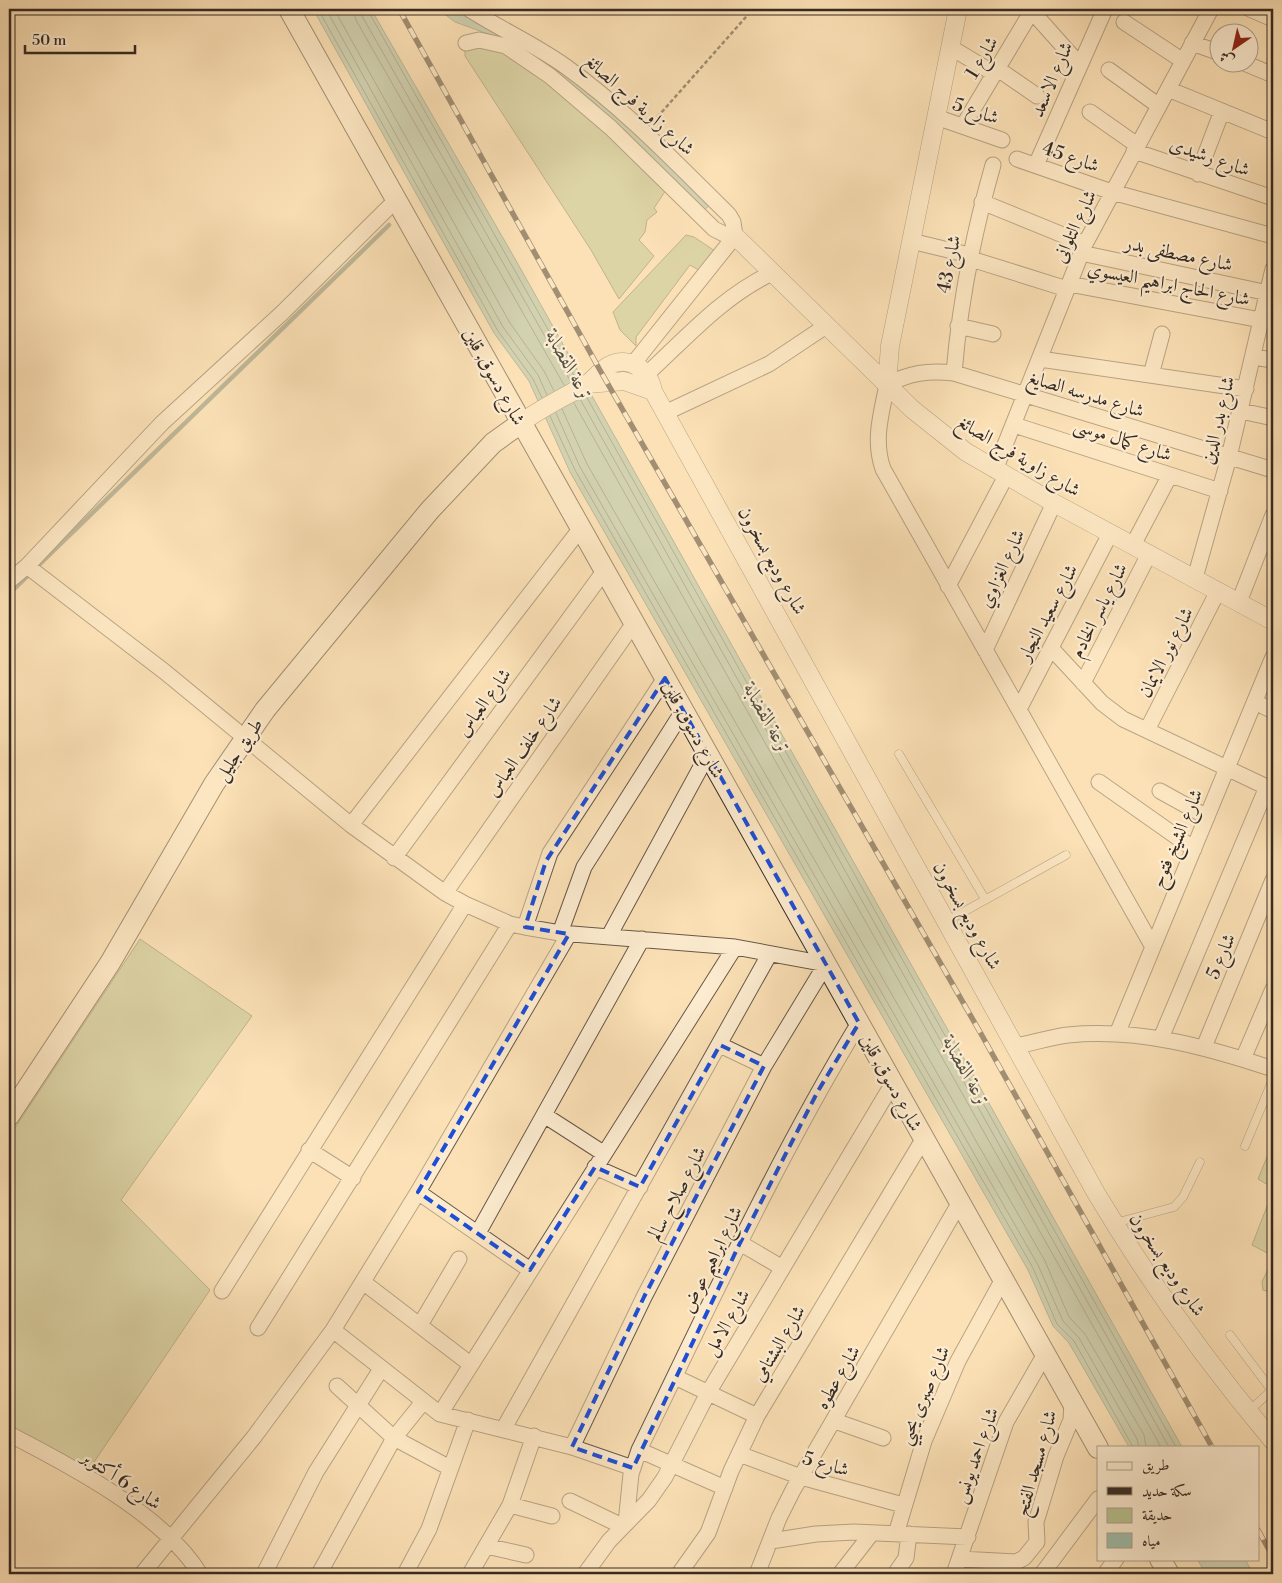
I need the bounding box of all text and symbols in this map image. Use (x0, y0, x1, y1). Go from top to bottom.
scale bar (25, 22, 135, 54)
north arrow (1210, 22, 1260, 72)
text: 50 m (32, 31, 66, 50)
street label: شارع 1 (960, 32, 1006, 85)
street label: شارع الاسعد (1025, 38, 1081, 122)
text: ش (1216, 47, 1238, 69)
street label: شارع زاوية فرج الصائغ (576, 49, 700, 164)
street label: شارع 5 (948, 92, 1002, 133)
street label: شارع رشيدى (1165, 132, 1253, 185)
street label: شارع 45 (1038, 136, 1102, 181)
street label: شارع التلوانى (1048, 186, 1105, 268)
street label: شارع مصطفى بدر (1120, 230, 1235, 280)
street label: شارع 43 (932, 233, 969, 296)
street label: شارع الحاج ابراهيم العيسوي (1084, 256, 1252, 318)
street label: شارع دسوق, قلين (455, 323, 531, 431)
water label: ترعة القضابة (538, 324, 598, 406)
street label: شارع مدرسه الصايغ (1023, 365, 1147, 428)
street label: شارع بدر الدين (1195, 374, 1243, 468)
street label: شارع زاوية فرج الصائغ (950, 409, 1085, 507)
street label: شارع كمال موسى (1070, 413, 1175, 470)
street label: شارع وديع بسخرون (728, 502, 812, 621)
street label: شارع الغزاوي (973, 525, 1033, 613)
street label: شارع ياسر الخادم (1065, 559, 1137, 664)
street label: شارع سعيد النجار (1011, 560, 1086, 668)
street label: شارع نور الايمان (1133, 603, 1202, 703)
street label: شارع العباس (451, 664, 519, 743)
street label: شارع دسوق, قلين (654, 676, 730, 784)
water label: ترعة القضابة (736, 677, 796, 759)
street label: شارع خلف العباس (480, 692, 570, 803)
street label: طريق جليل (209, 714, 269, 786)
street label: شارع الشيخ فتوح (1145, 785, 1213, 893)
street label: شارع وديع بسخرون (923, 857, 1007, 976)
street label: شارع 5 (1201, 930, 1244, 984)
street label: شارع دسوق, قلين (852, 1029, 928, 1137)
water label: ترعة القضابة (935, 1030, 995, 1112)
street label: شارع صلاح سالم (642, 1142, 716, 1247)
street label: شارع ابراهيم عوض (676, 1202, 754, 1320)
street label: شارع وديع بسخرون (1120, 1208, 1211, 1324)
street label: شارع الامل (698, 1285, 758, 1362)
street label: شارع البشتامي (747, 1301, 814, 1388)
street label: شارع عطوه (810, 1341, 868, 1415)
street label: شارع صبرى يحيي (892, 1342, 961, 1451)
street label: شارع احمد يونس (948, 1404, 1007, 1508)
street label: شارع مسجد الفتح (1009, 1407, 1067, 1521)
street label: شارع 6 أكتوبر (74, 1442, 166, 1518)
street label: شارع 5 (799, 1446, 852, 1485)
legend (1097, 1446, 1260, 1560)
text: طريق (1142, 1456, 1169, 1475)
text: سكة حديد (1142, 1482, 1192, 1501)
text: حديقة (1142, 1506, 1172, 1525)
text: مياه (1142, 1532, 1160, 1551)

